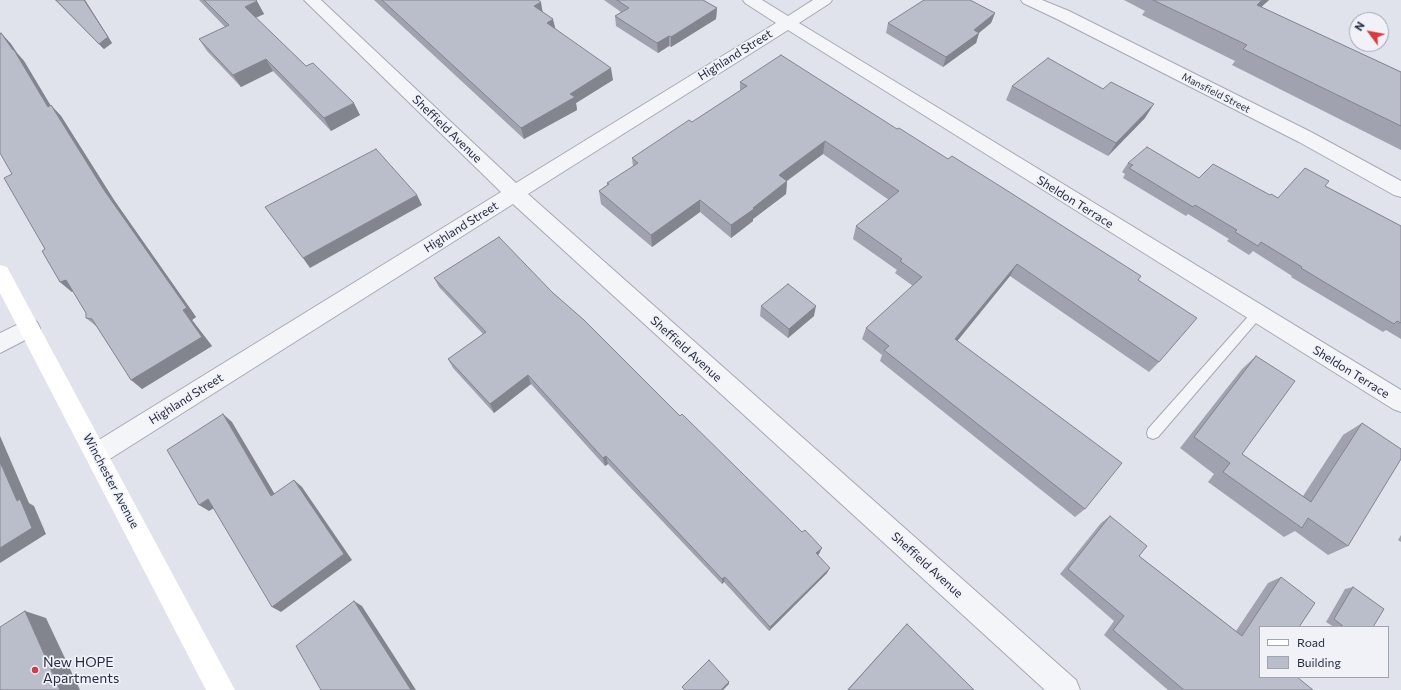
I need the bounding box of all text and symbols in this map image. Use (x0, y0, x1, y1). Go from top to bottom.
north arrow (1349, 12, 1389, 52)
text: N (1352, 19, 1367, 33)
street label: Highland Street (695, 26, 775, 84)
street label: Mansfield Street (1180, 71, 1252, 115)
street label: Sheffield Avenue (409, 92, 485, 166)
street label: Sheldon Terrace (1034, 173, 1116, 231)
street label: Highland Street (421, 198, 501, 256)
street label: Sheffield Avenue (647, 313, 725, 385)
street label: Sheldon Terrace (1310, 343, 1392, 401)
street label: Highland Street (146, 370, 226, 428)
street label: Winchester Avenue (80, 431, 142, 531)
street label: Sheffield Avenue (888, 529, 966, 601)
legend (1259, 626, 1389, 678)
text: Road (1297, 635, 1325, 649)
place label: New HOPE Apartments (43, 654, 119, 686)
text: Building (1297, 655, 1341, 669)
marker: New HOPE Apartments (30, 665, 40, 675)

